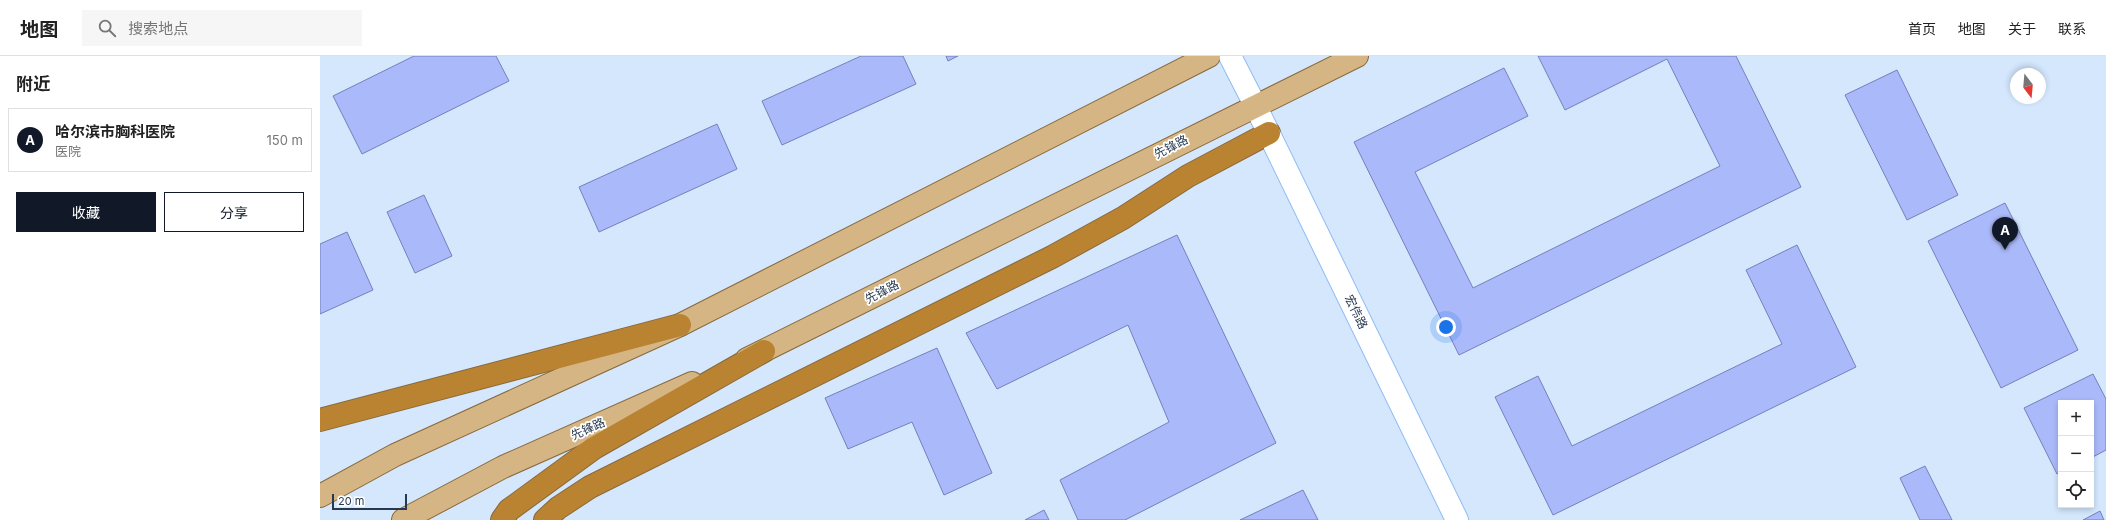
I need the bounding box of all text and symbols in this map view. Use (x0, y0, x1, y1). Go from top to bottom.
search box (82, 10, 362, 46)
icon: search (96, 17, 118, 39)
text: 地图 (20, 18, 58, 41)
text: 搜索地点 (128, 19, 188, 38)
text: 首页 (1908, 20, 1936, 37)
text: 地图 (1958, 20, 1986, 37)
text: 关于 (2008, 20, 2036, 37)
text: 联系 (2058, 20, 2086, 37)
north arrow (2010, 68, 2046, 104)
text: 附近 (16, 74, 50, 94)
text: 哈尔滨市胸科医院 (55, 122, 175, 141)
text: A (25, 132, 35, 148)
text: 150 m (267, 132, 303, 148)
street label: 先锋路 (1151, 132, 1190, 161)
text: 医院 (55, 143, 81, 159)
button: 收藏 (16, 192, 156, 232)
button: 分享 (164, 192, 304, 232)
pin: A (1992, 217, 2018, 250)
street label: 先锋路 (862, 277, 901, 306)
street label: 宏伟路 (1342, 292, 1371, 331)
your location (1436, 317, 1456, 337)
map controls (2058, 400, 2094, 508)
button: + (2058, 400, 2094, 436)
street label: 先锋路 (568, 414, 607, 443)
button: − (2058, 436, 2094, 472)
button: locate (2058, 472, 2094, 508)
scale bar (332, 492, 407, 511)
text: 20 m (338, 494, 364, 508)

